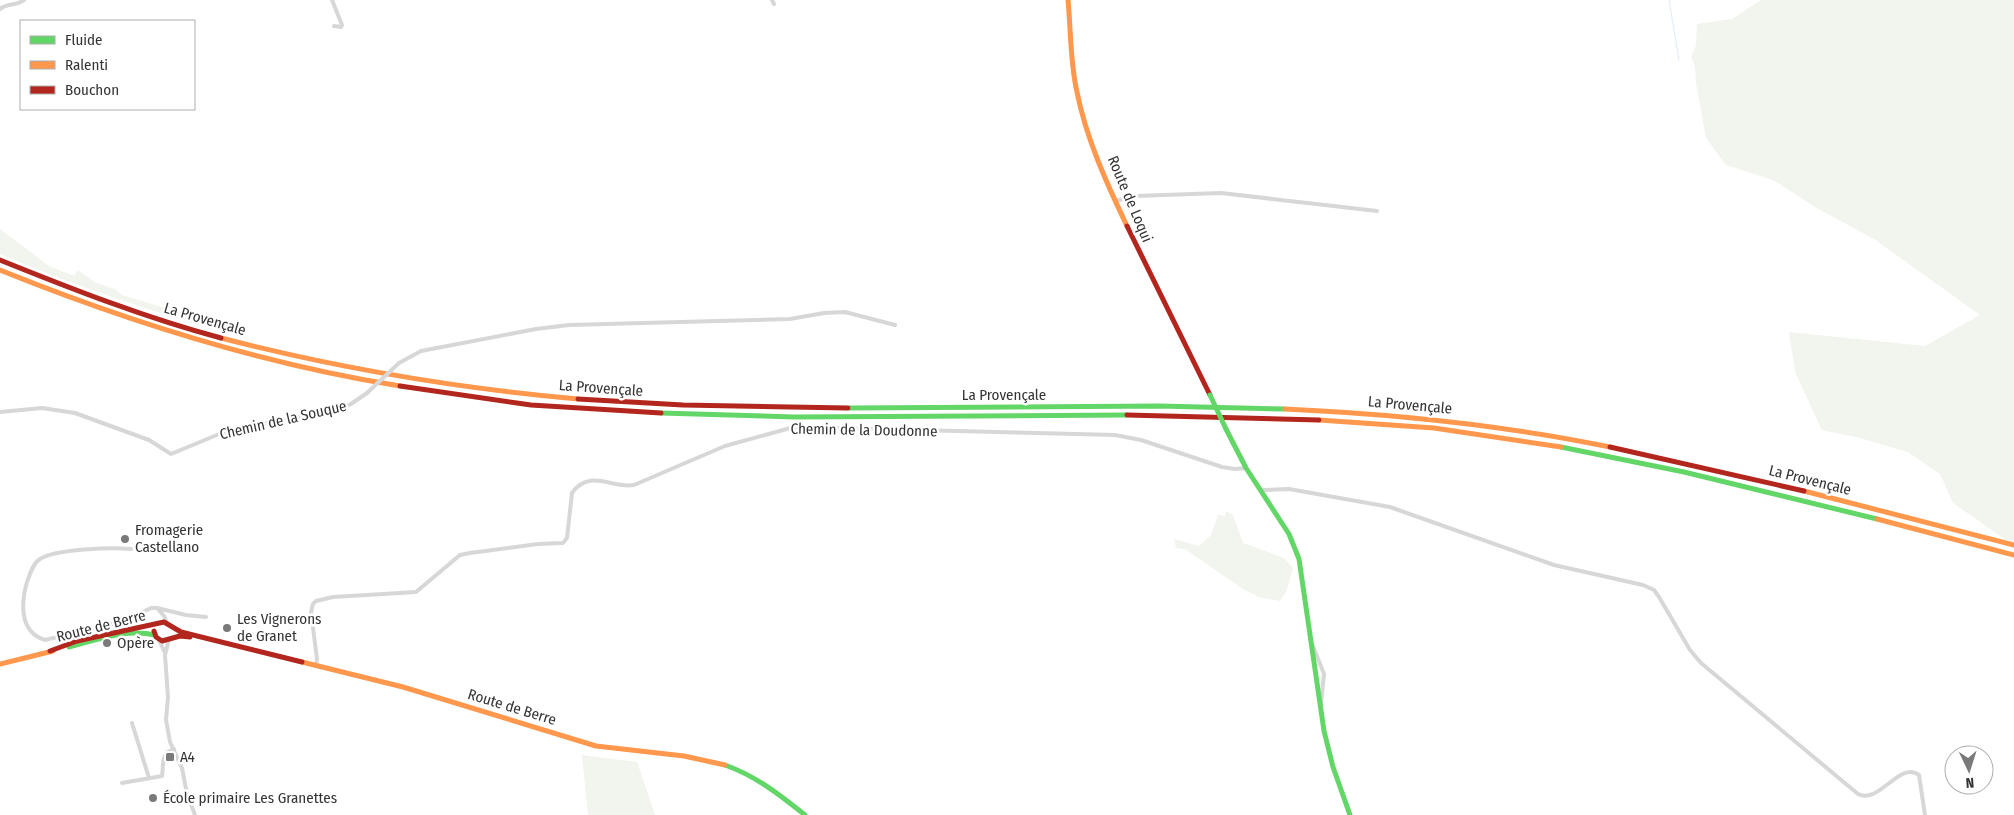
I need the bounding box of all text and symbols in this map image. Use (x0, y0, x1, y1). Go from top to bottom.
legend (20, 20, 195, 110)
text: Fluide (65, 31, 102, 49)
text: Ralenti (65, 56, 108, 74)
text: Bouchon (65, 81, 119, 99)
street label: Route de Loqui (1104, 153, 1156, 245)
street label: La Provençale (162, 299, 248, 339)
street label: La Provençale (558, 376, 644, 400)
street label: La Provençale (962, 386, 1046, 404)
street label: La Provençale (1367, 392, 1453, 418)
street label: Chemin de la Souque (218, 397, 348, 443)
street label: Chemin de la Doudonne (790, 420, 938, 440)
street label: La Provençale (1767, 461, 1853, 499)
place label: Fromagerie Castellano (135, 521, 203, 556)
marker: Fromagerie Castellano (119, 533, 131, 545)
street label: Route de Berre (54, 606, 148, 646)
place label: Les Vignerons de Granet (237, 610, 321, 645)
marker: Les Vignerons de Granet (221, 622, 233, 634)
place label: Opère (117, 634, 154, 652)
marker: Opère (101, 637, 113, 649)
street label: Route de Berre (466, 685, 558, 729)
north arrow (1944, 745, 1994, 795)
place label: A4 (180, 748, 195, 766)
marker: A4 (164, 751, 176, 763)
text: N (1965, 774, 1975, 791)
place label: École primaire Les Granettes (163, 789, 337, 807)
marker: École primaire Les Granettes (147, 792, 159, 804)

